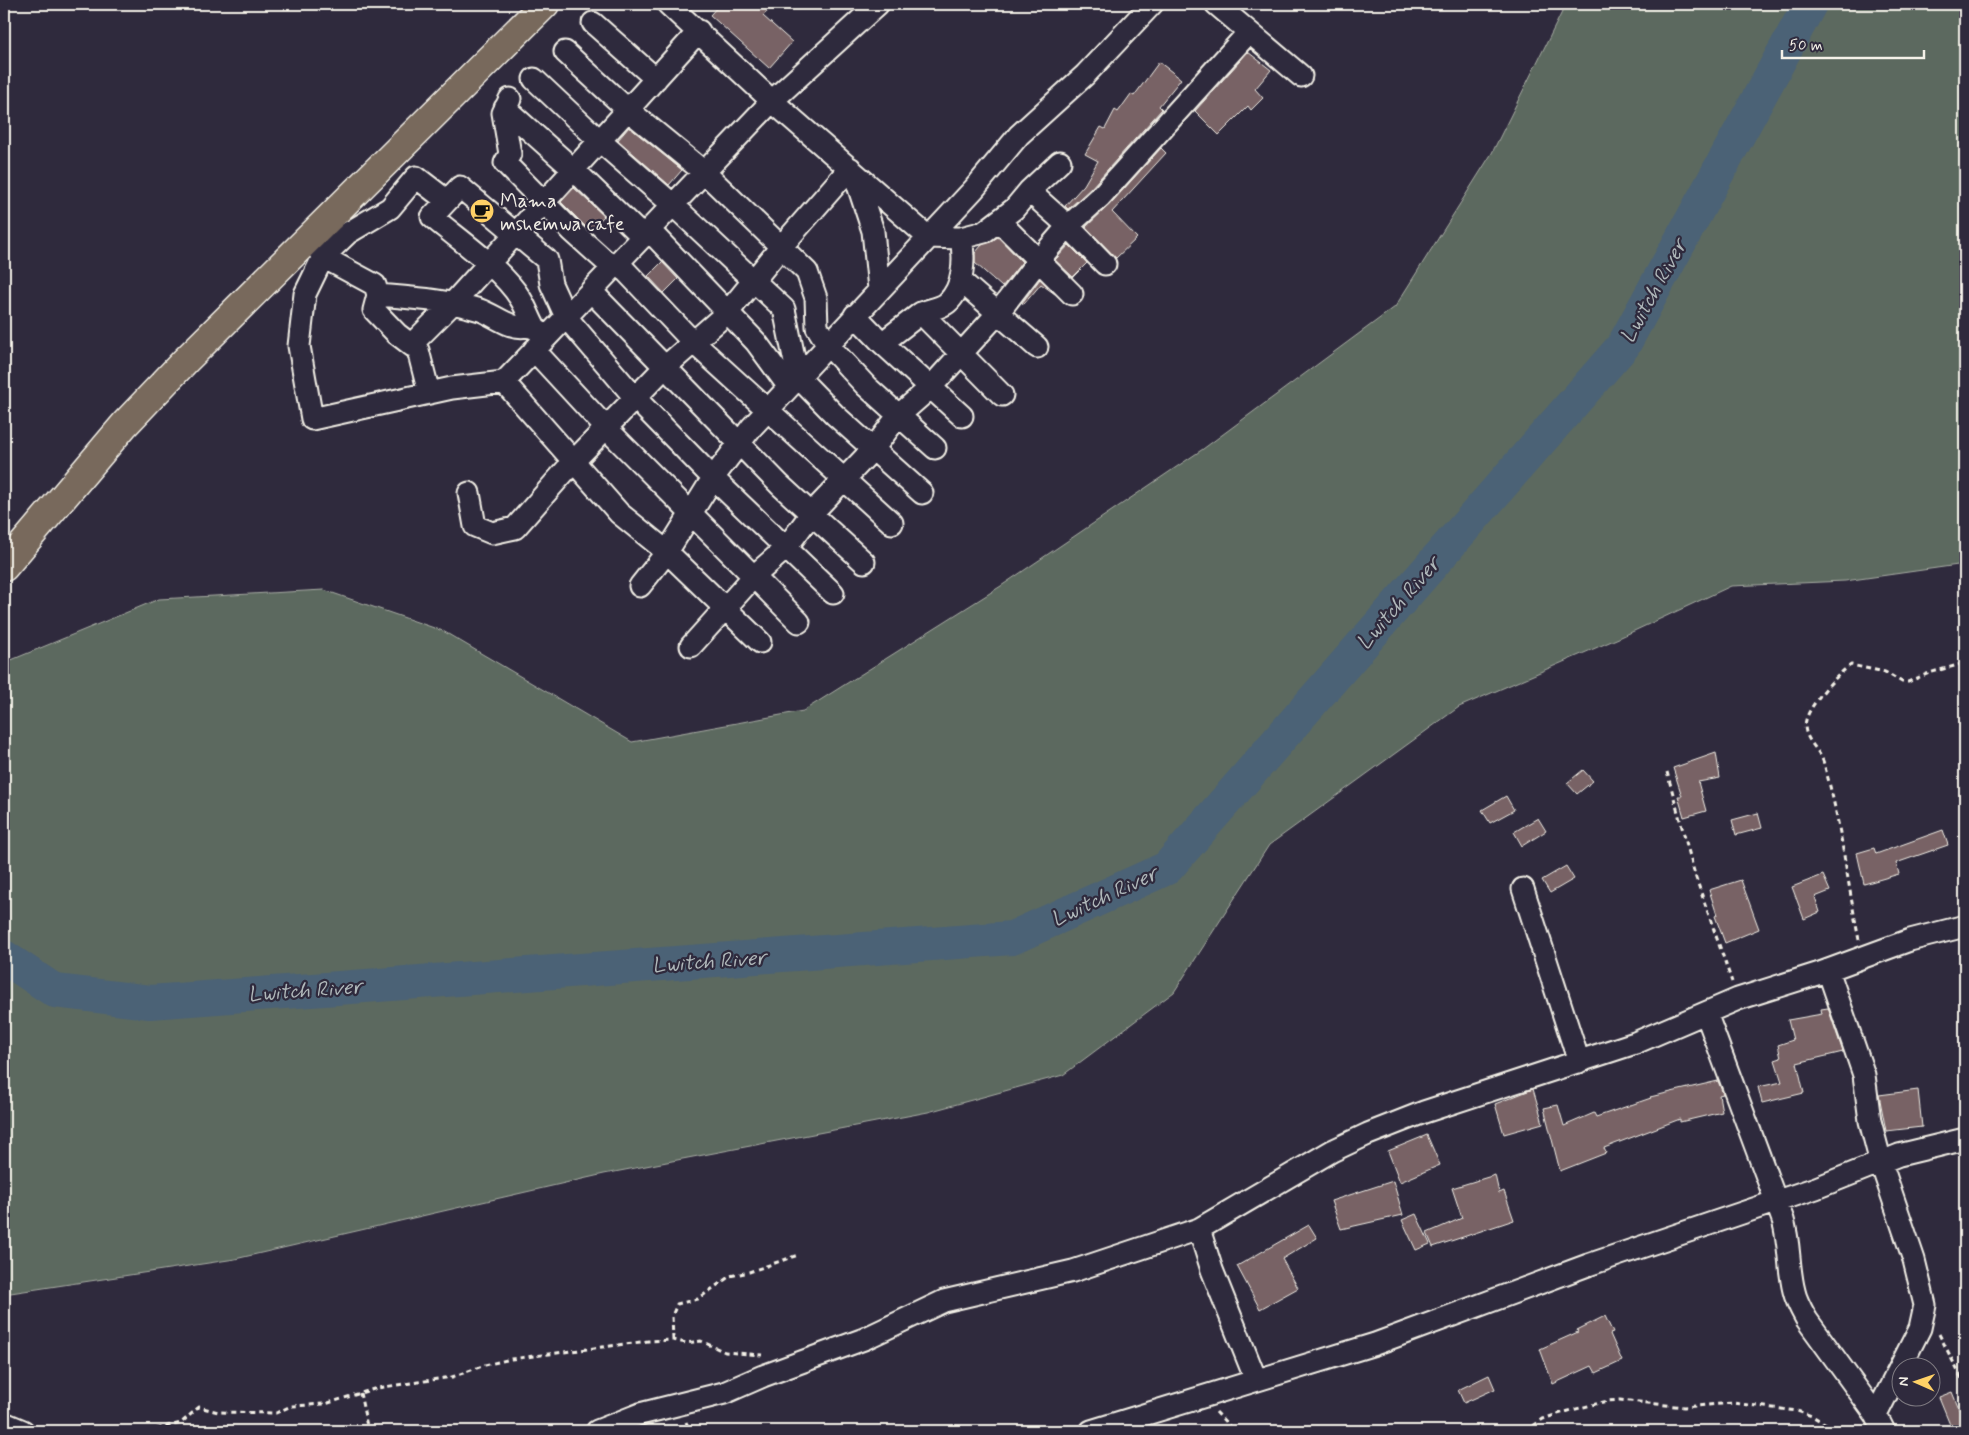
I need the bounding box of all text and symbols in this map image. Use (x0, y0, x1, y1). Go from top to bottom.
scale bar (1782, 28, 1924, 60)
text: 50 m (1789, 36, 1823, 56)
place label: Mama mshemwa cafe (500, 188, 625, 238)
cafe icon: Mama mshemwa cafe (469, 198, 495, 224)
water label: Lwitch River (1614, 232, 1695, 348)
water label: Lwitch River (1351, 549, 1449, 656)
water label: Lwitch River (1047, 859, 1165, 934)
water label: Lwitch River (651, 944, 770, 980)
water label: Lwitch River (247, 973, 366, 1009)
north arrow (1892, 1358, 1942, 1408)
text: N (1895, 1377, 1913, 1387)

